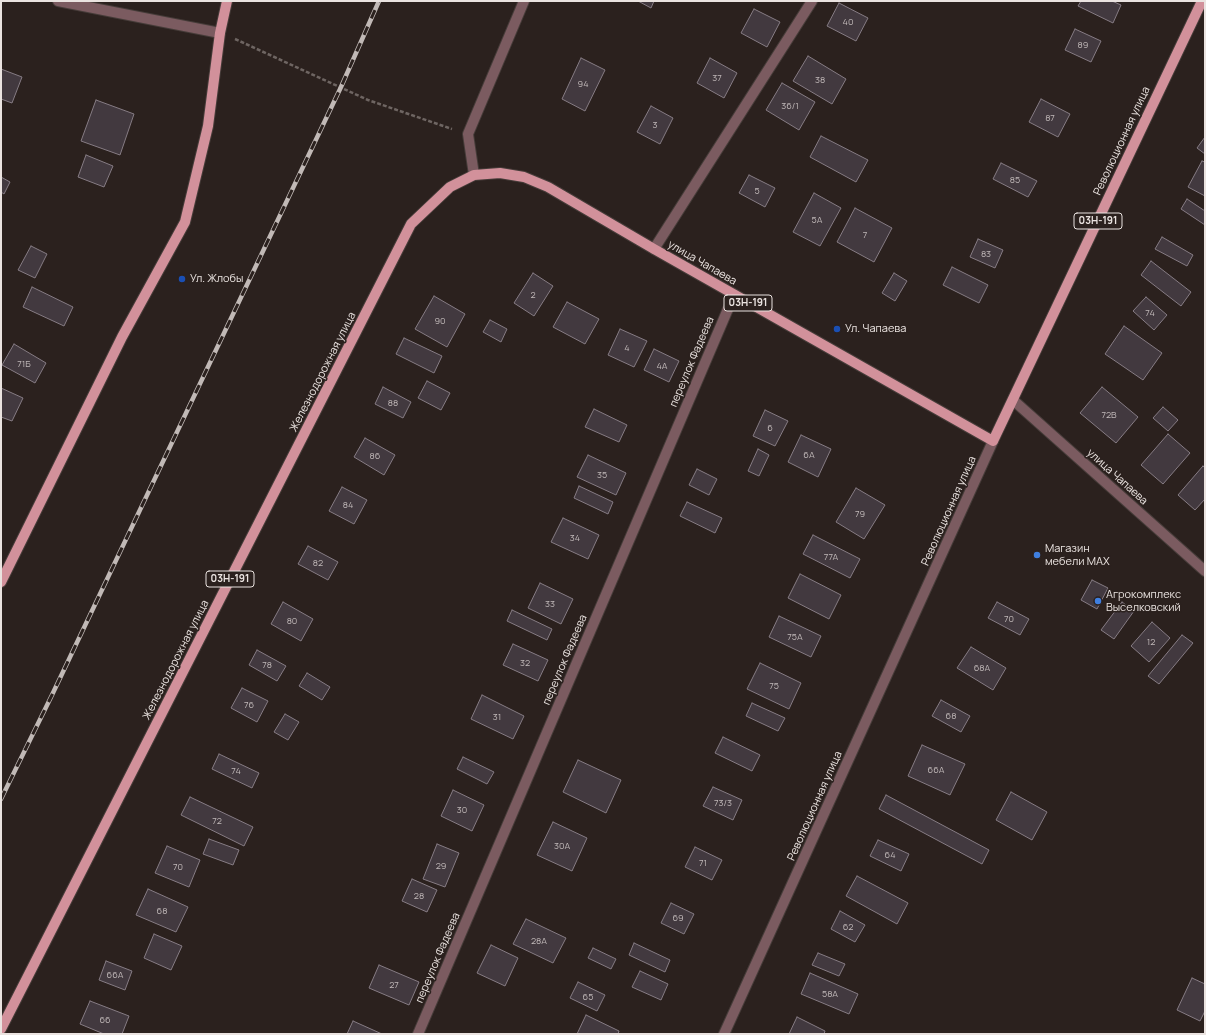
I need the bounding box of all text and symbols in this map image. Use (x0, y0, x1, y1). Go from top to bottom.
house number: 40 (843, 17, 853, 27)
house number: 89 (1078, 40, 1088, 50)
house number: 37 (712, 73, 722, 83)
house number: 38 (815, 75, 825, 85)
house number: 94 (578, 79, 588, 89)
street label: Революционная улица (1091, 85, 1153, 197)
house number: 36/1 (781, 101, 799, 111)
house number: 87 (1045, 113, 1055, 123)
house number: 3 (653, 120, 657, 130)
house number: 85 (1010, 175, 1020, 185)
house number: 5 (754, 186, 760, 196)
road number: 03Н-191 (1074, 213, 1122, 229)
house number: 5А (812, 215, 822, 225)
house number: 7 (863, 230, 867, 240)
street label: улица Чапаева (665, 238, 739, 288)
house number: 83 (981, 249, 991, 259)
place label: Ул. Жлобы (190, 272, 243, 286)
marker: Ул. Жлобы (177, 274, 187, 284)
house number: 2 (530, 290, 536, 300)
road number: 03Н-191 (724, 295, 772, 311)
house number: 74 (1145, 308, 1155, 318)
street label: Железнодорожная улица (287, 310, 359, 434)
street label: переулок Фадеева (667, 315, 717, 409)
house number: 90 (434, 316, 446, 326)
place label: Ул. Чапаева (845, 322, 906, 336)
marker: Ул. Чапаева (832, 324, 842, 334)
house number: 4 (624, 343, 630, 353)
house number: 71Б (17, 359, 31, 369)
house number: 4А (656, 361, 668, 371)
house number: 88 (388, 398, 398, 408)
house number: 72В (1101, 410, 1117, 420)
house number: 6 (767, 423, 773, 433)
street label: улица Чапаева (1084, 446, 1150, 508)
house number: 6А (803, 450, 815, 460)
house number: 86 (370, 451, 380, 461)
street label: Революционная улица (919, 454, 979, 568)
house number: 35 (597, 470, 607, 480)
house number: 84 (343, 500, 353, 510)
house number: 79 (855, 509, 865, 519)
house number: 34 (570, 533, 580, 543)
place label: Магазин мебели MAX (1045, 542, 1110, 568)
marker: Магазин мебели MAX (1032, 550, 1042, 560)
house number: 77А (824, 552, 838, 562)
house number: 82 (313, 558, 323, 568)
road number: 03Н-191 (206, 571, 254, 587)
place label: Агрокомплекс Выселковский (1106, 588, 1181, 614)
marker: Агрокомплекс Выселковский (1093, 596, 1103, 606)
street label: Железнодорожная улица (140, 598, 212, 722)
house number: 33 (545, 599, 555, 609)
street label: переулок Фадеева (540, 613, 590, 707)
house number: 70 (1004, 614, 1014, 624)
house number: 80 (287, 616, 297, 626)
house number: 75А (787, 632, 803, 642)
house number: 12 (1147, 637, 1155, 647)
house number: 32 (520, 658, 530, 668)
house number: 78 (262, 660, 272, 670)
house number: 68А (974, 663, 990, 673)
house number: 75 (769, 681, 779, 691)
house number: 76 (244, 700, 254, 710)
house number: 68 (946, 711, 956, 721)
house number: 31 (493, 712, 501, 722)
street label: Революционная улица (785, 749, 845, 863)
house number: 66А (928, 765, 944, 775)
house number: 74 (231, 766, 241, 776)
house number: 73/3 (714, 798, 732, 808)
house number: 30 (457, 805, 467, 815)
house number: 72 (212, 816, 222, 826)
house number: 30А (554, 841, 570, 851)
house number: 64 (885, 850, 895, 860)
house number: 71 (699, 858, 707, 868)
house number: 29 (436, 861, 446, 871)
house number: 70 (173, 862, 183, 872)
house number: 28 (414, 891, 424, 901)
house number: 68 (157, 906, 167, 916)
street label: переулок Фадеева (413, 911, 463, 1005)
house number: 69 (672, 913, 684, 923)
house number: 62 (843, 922, 853, 932)
house number: 28А (531, 936, 547, 946)
house number: 66А (107, 970, 123, 980)
house number: 27 (389, 980, 399, 990)
house number: 58А (822, 989, 838, 999)
house number: 65 (583, 992, 593, 1002)
house number: 66 (99, 1015, 111, 1025)

